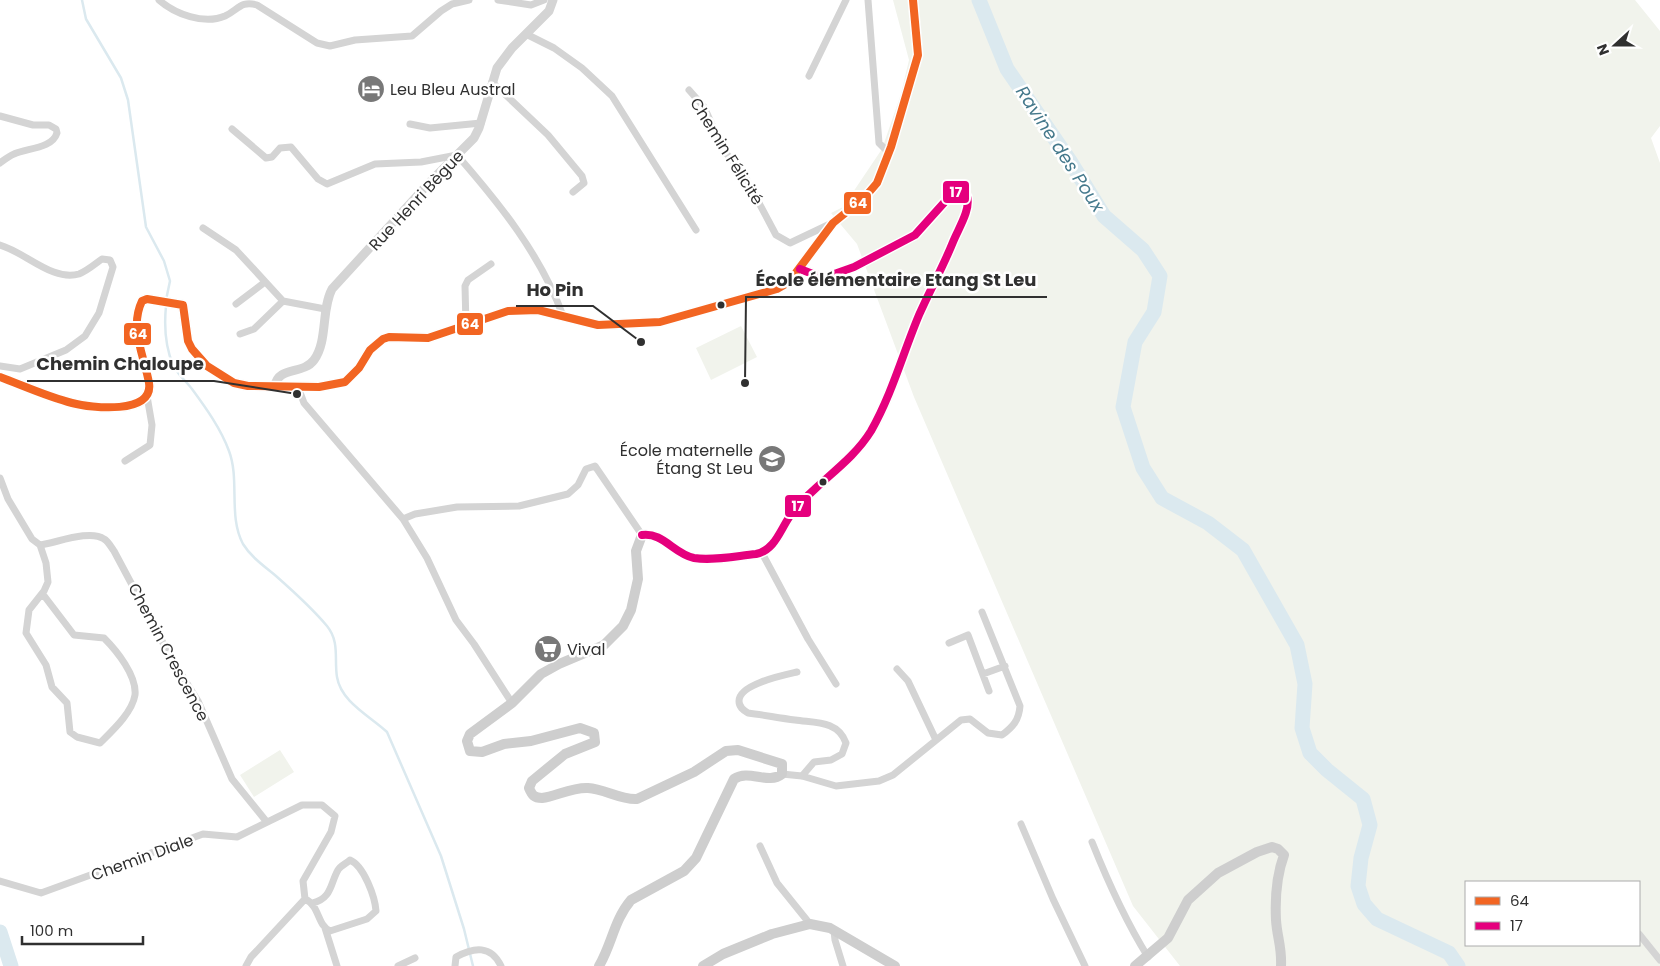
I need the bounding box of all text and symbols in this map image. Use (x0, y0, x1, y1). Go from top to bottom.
north arrow (1590, 20, 1640, 70)
text: N (1592, 41, 1614, 58)
hotel icon: Leu Bleu Austral (356, 74, 386, 104)
place label: Leu Bleu Austral (390, 78, 515, 101)
water label: Ravine des Poux (1010, 81, 1111, 218)
street label: Chemin Félicité (684, 93, 769, 209)
street label: Rue Henri Bègue (364, 145, 469, 256)
line badge: 17 (942, 180, 970, 204)
text: 17 (950, 182, 963, 202)
line badge: 64 (843, 191, 872, 215)
text: 64 (849, 193, 867, 213)
callout: École élémentaire Etang St Leu (746, 264, 1047, 297)
text: École élémentaire Etang St Leu (756, 267, 1036, 292)
callout: Ho Pin (516, 273, 593, 306)
text: Ho Pin (526, 277, 584, 302)
unlabelled marker (716, 300, 726, 310)
line badge: 64 (456, 312, 484, 336)
text: 64 (461, 314, 479, 334)
line badge: 64 (123, 322, 152, 346)
text: 64 (129, 324, 147, 344)
callout: Chemin Chaloupe (27, 348, 214, 381)
text: Chemin Chaloupe (36, 351, 204, 376)
place label: École maternelle Étang St Leu (620, 439, 753, 480)
school or university icon: École maternelle Étang St Leu (757, 444, 787, 474)
unlabelled marker (818, 477, 828, 487)
line badge: 17 (784, 494, 812, 518)
text: 17 (792, 496, 805, 516)
street label: Chemin Crescence (122, 579, 215, 725)
supermarket icon: Vival (533, 634, 563, 664)
place label: Vival (567, 638, 605, 661)
street label: Chemin Diale (88, 828, 197, 887)
legend (1465, 881, 1640, 946)
text: 64 (1510, 890, 1529, 911)
scale bar (22, 914, 144, 946)
text: 17 (1510, 915, 1523, 936)
text: 100 m (30, 920, 73, 941)

